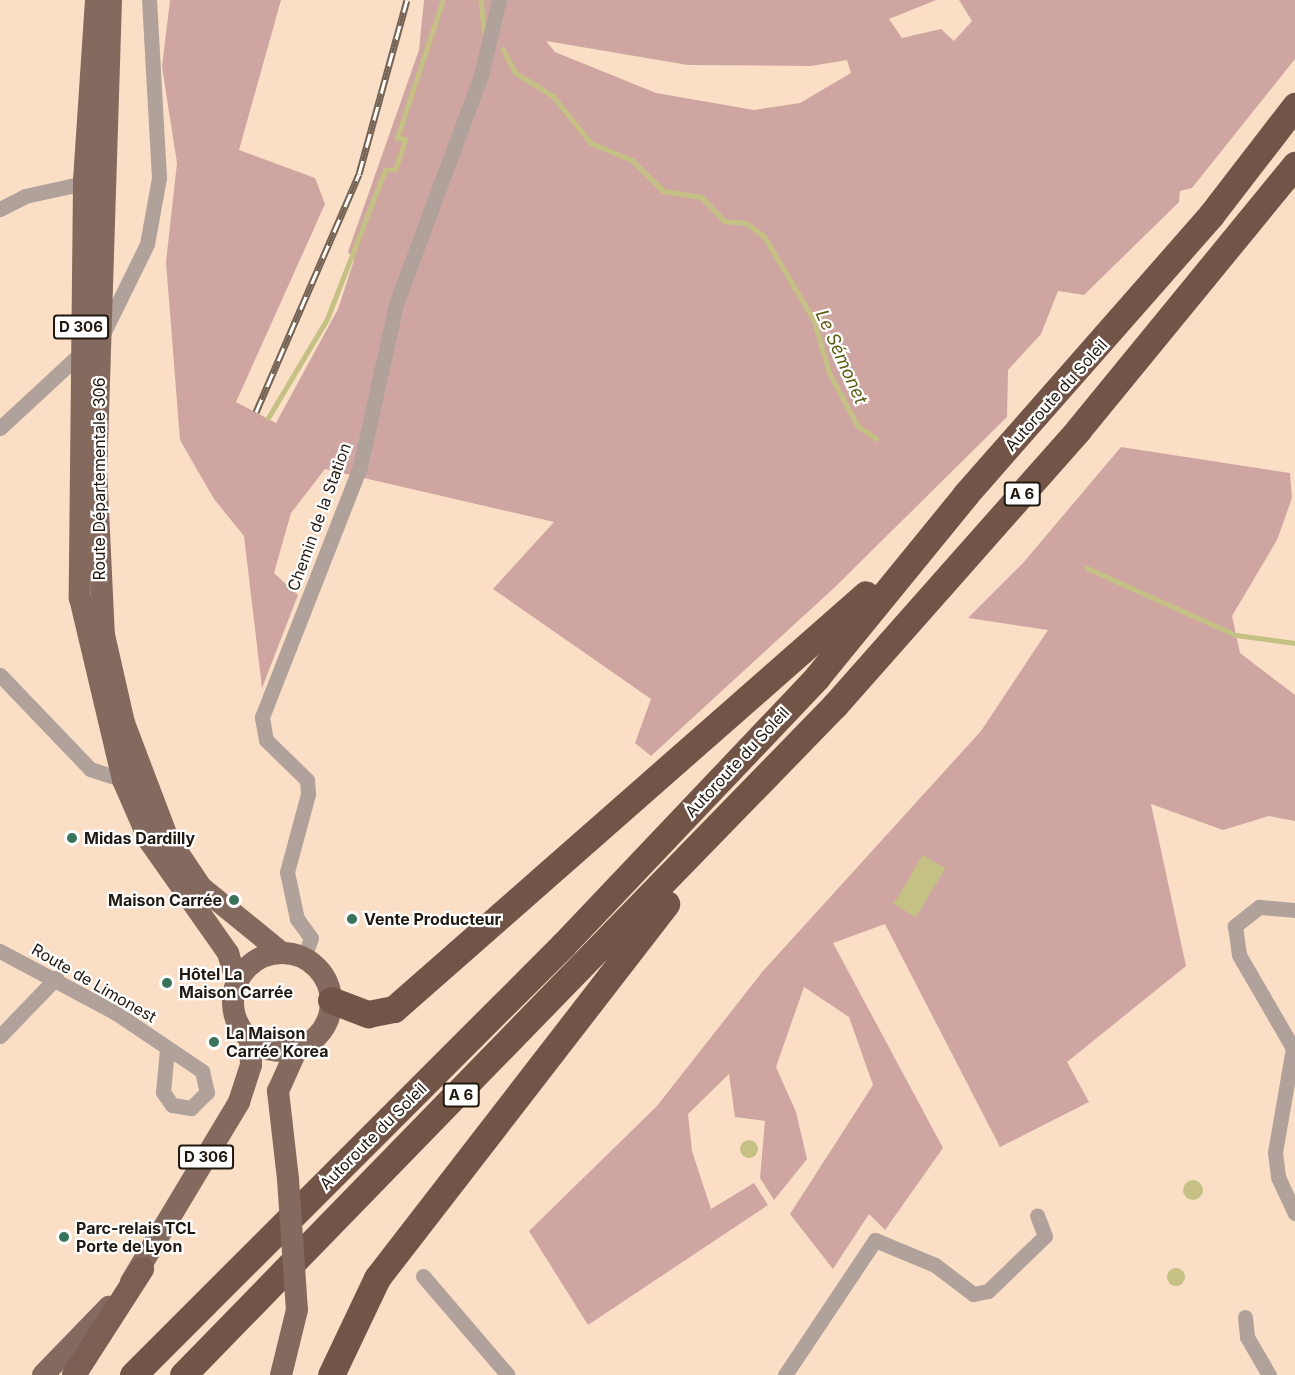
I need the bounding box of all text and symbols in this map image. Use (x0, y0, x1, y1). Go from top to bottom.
water label: Le Sémonet (811, 306, 871, 408)
road number: D 306 (52, 315, 110, 339)
street label: Autoroute du Soleil (1001, 335, 1111, 455)
street label: Route Départementale 306 (89, 377, 109, 581)
street label: Chemin de la Station (283, 440, 355, 594)
road number: A 6 (1002, 482, 1042, 506)
street label: Autoroute du Soleil (681, 703, 793, 821)
place label: Midas Dardilly (84, 828, 195, 848)
marker: Midas Dardilly (65, 831, 79, 845)
place label: Maison Carrée (108, 890, 222, 910)
marker: Maison Carrée (227, 893, 241, 907)
place label: Vente Producteur (364, 909, 501, 929)
marker: Vente Producteur (345, 912, 359, 926)
street label: Route de Limonest (28, 940, 160, 1026)
place label: Hôtel La Maison Carrée (179, 964, 293, 1002)
marker: Hôtel La Maison Carrée (160, 976, 174, 990)
place label: La Maison Carrée Korea (226, 1023, 329, 1061)
marker: La Maison Carrée Korea (207, 1035, 221, 1049)
street label: Autoroute du Soleil (315, 1078, 431, 1194)
road number: A 6 (442, 1083, 480, 1107)
road number: D 306 (178, 1145, 234, 1169)
place label: Parc-relais TCL Porte de Lyon (76, 1218, 196, 1256)
marker: Parc-relais TCL Porte de Lyon (57, 1230, 71, 1244)

